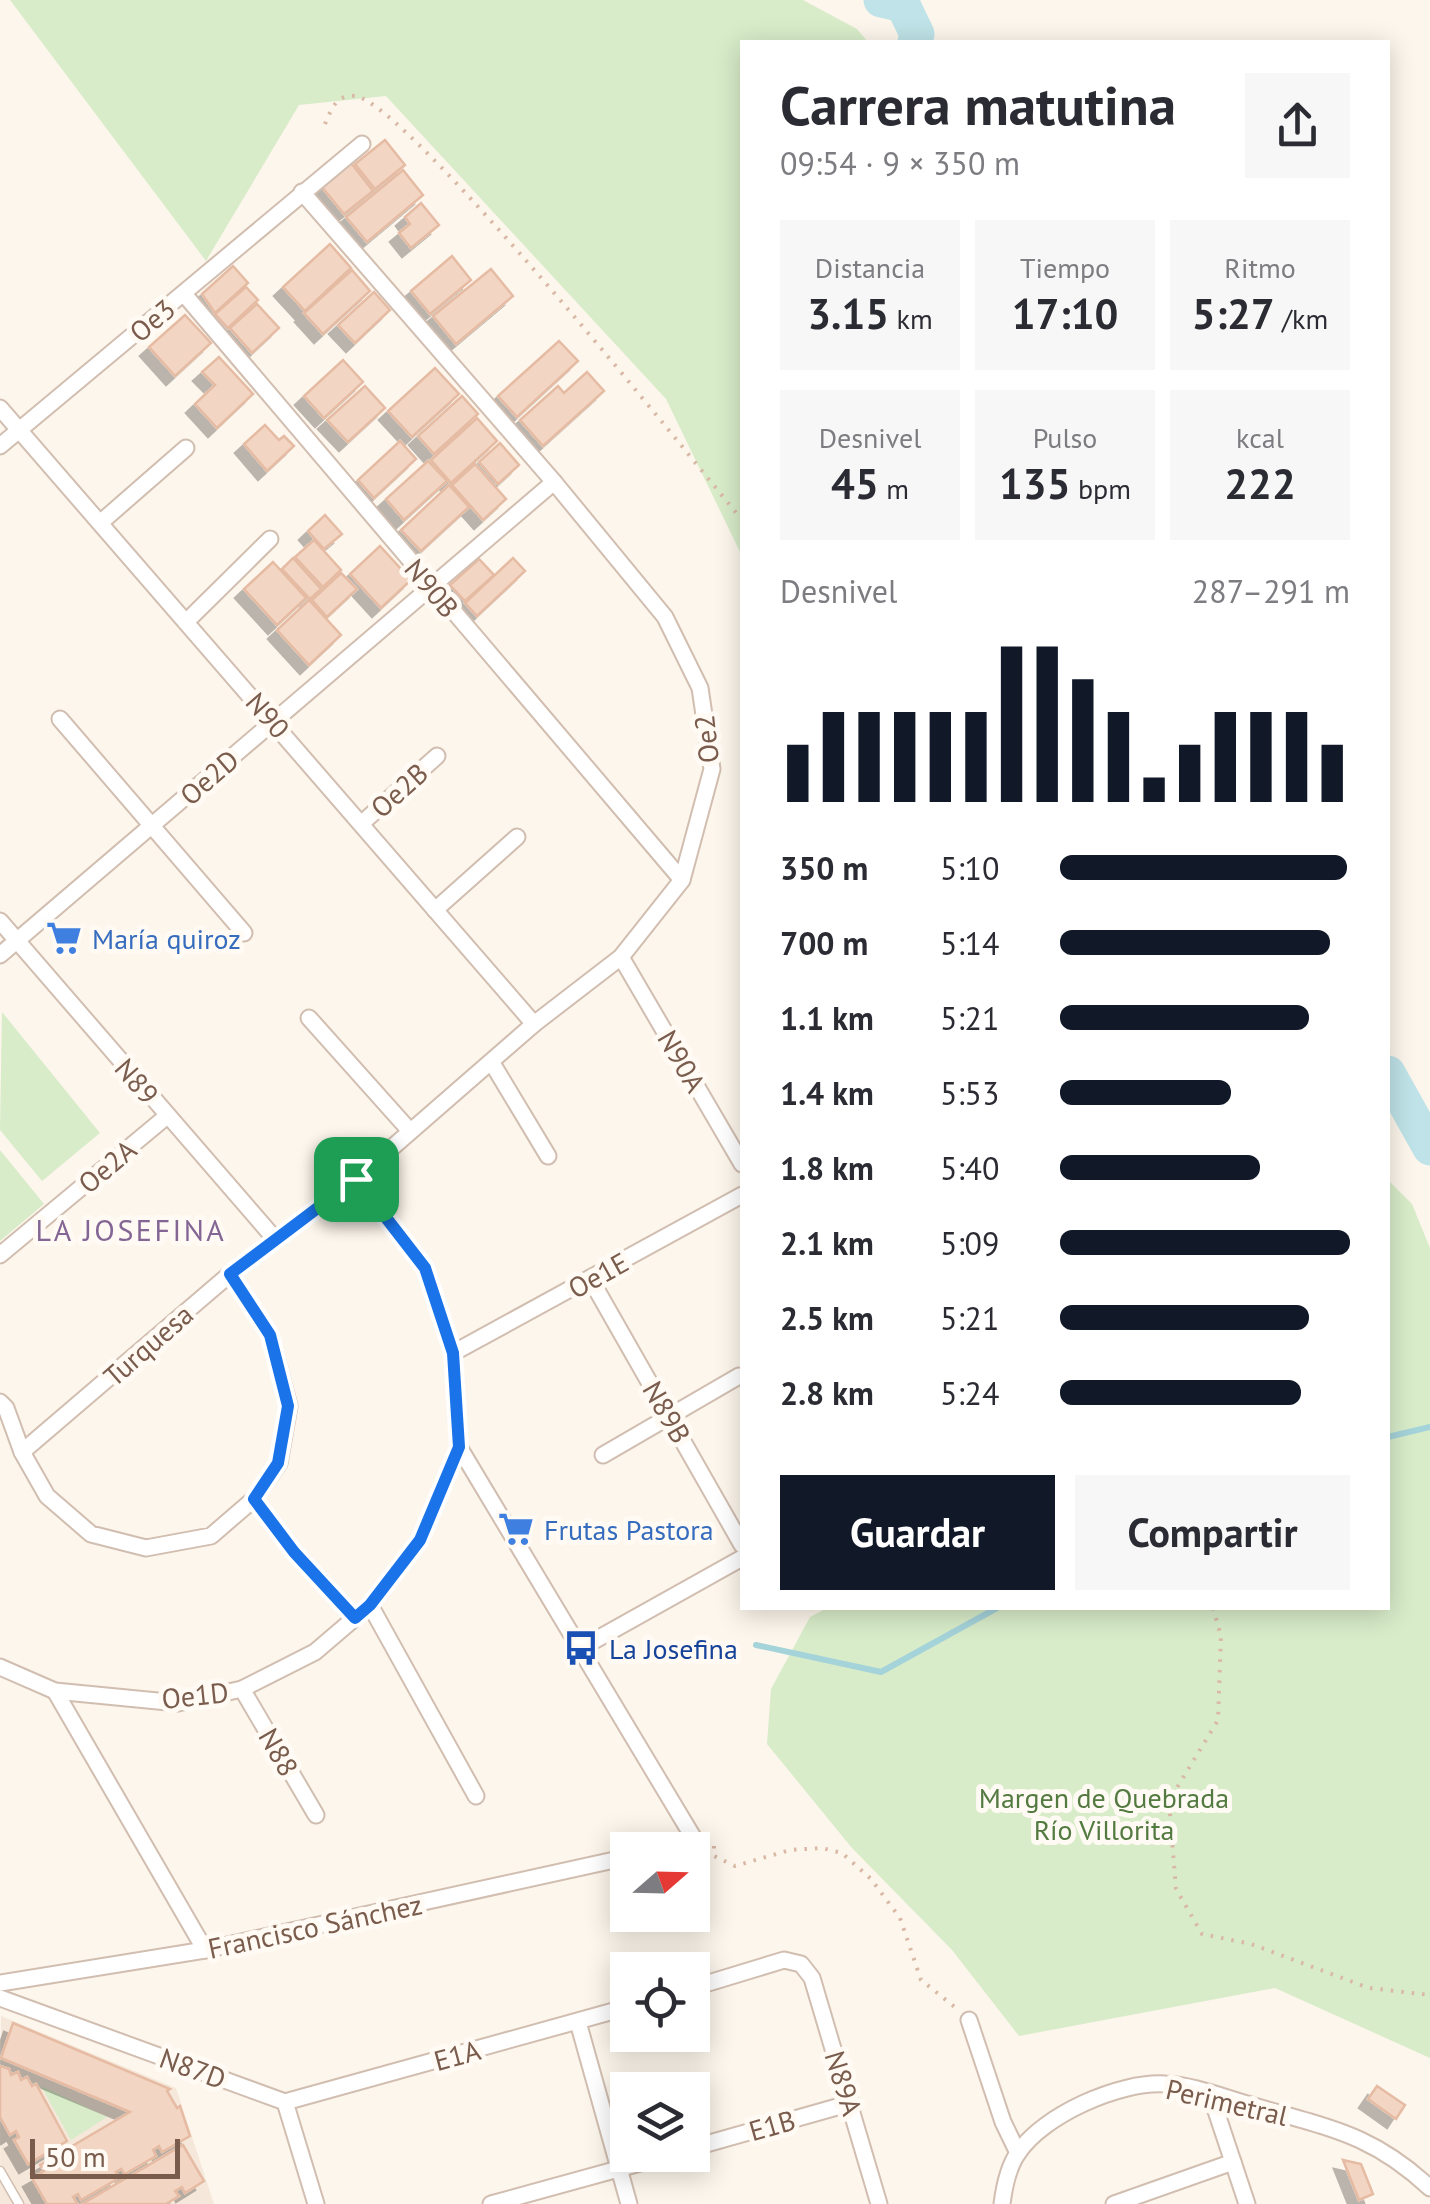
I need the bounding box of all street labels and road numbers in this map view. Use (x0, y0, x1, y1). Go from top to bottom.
street label: Oe3 (121, 290, 183, 350)
street label: N90B (397, 551, 467, 625)
street label: N90 (238, 684, 298, 746)
street label: Oe2 (685, 713, 727, 765)
street label: Oe2D (172, 741, 246, 813)
street label: Oe2B (362, 755, 436, 825)
street label: N90A (650, 1023, 715, 1099)
street label: N89 (107, 1050, 167, 1112)
street label: Oe2A (70, 1131, 144, 1201)
street label: Oe1E (561, 1243, 635, 1307)
street label: Turquesa (95, 1296, 201, 1394)
street label: N89B (635, 1374, 699, 1450)
street label: Oe1D (160, 1673, 230, 1717)
street label: N88 (251, 1721, 307, 1783)
street label: Francisco Sánchez (205, 1885, 425, 1967)
street label: E1A (430, 2031, 485, 2079)
street label: N87D (155, 2039, 231, 2097)
street label: N89A (817, 2046, 871, 2120)
street label: Perimetral (1162, 2070, 1292, 2134)
street label: E1B (744, 2101, 800, 2149)

